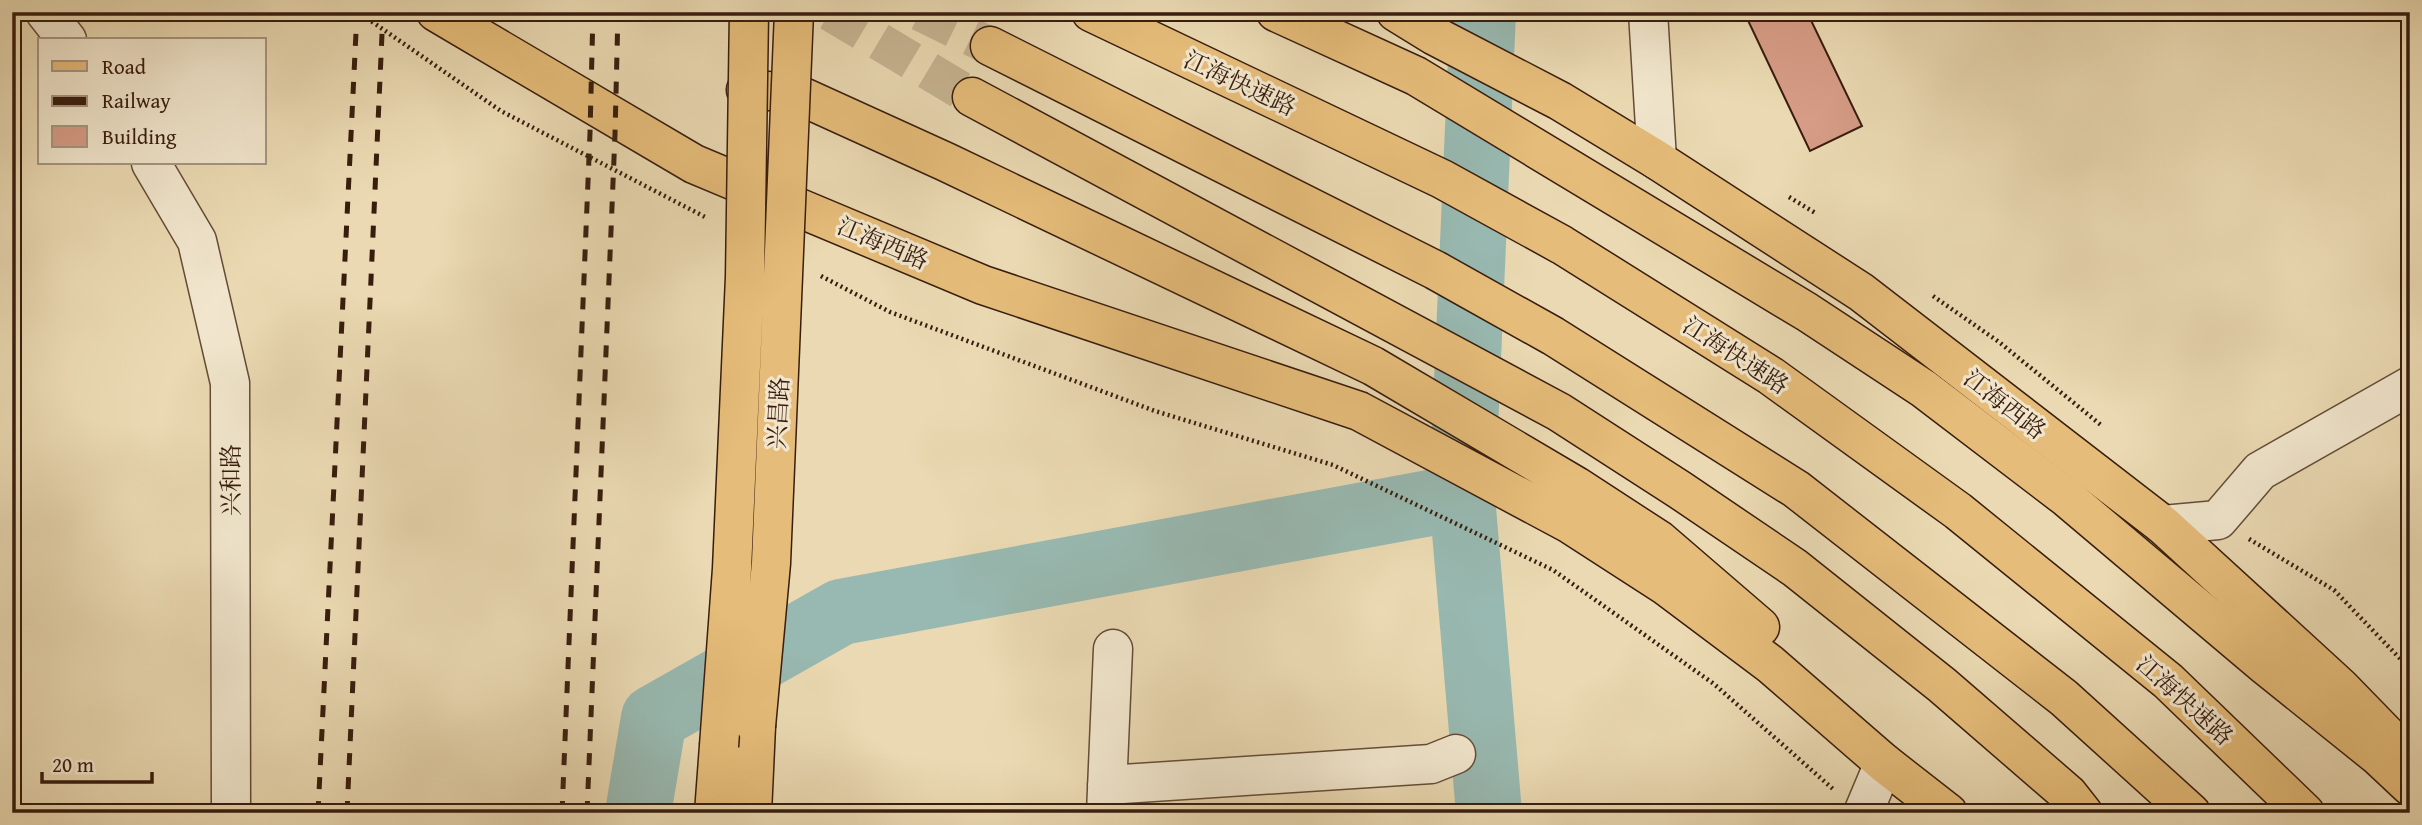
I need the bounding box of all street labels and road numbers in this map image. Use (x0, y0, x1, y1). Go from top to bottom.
street label: 江海快速路 (1178, 42, 1302, 124)
street label: 江海西路 (832, 208, 934, 278)
street label: 江海快速路 (1676, 308, 1796, 402)
street label: 江海西路 (1956, 361, 2054, 447)
street label: 兴昌路 (759, 376, 797, 450)
street label: 兴和路 (213, 444, 248, 516)
street label: 江海快速路 (2129, 647, 2241, 753)

